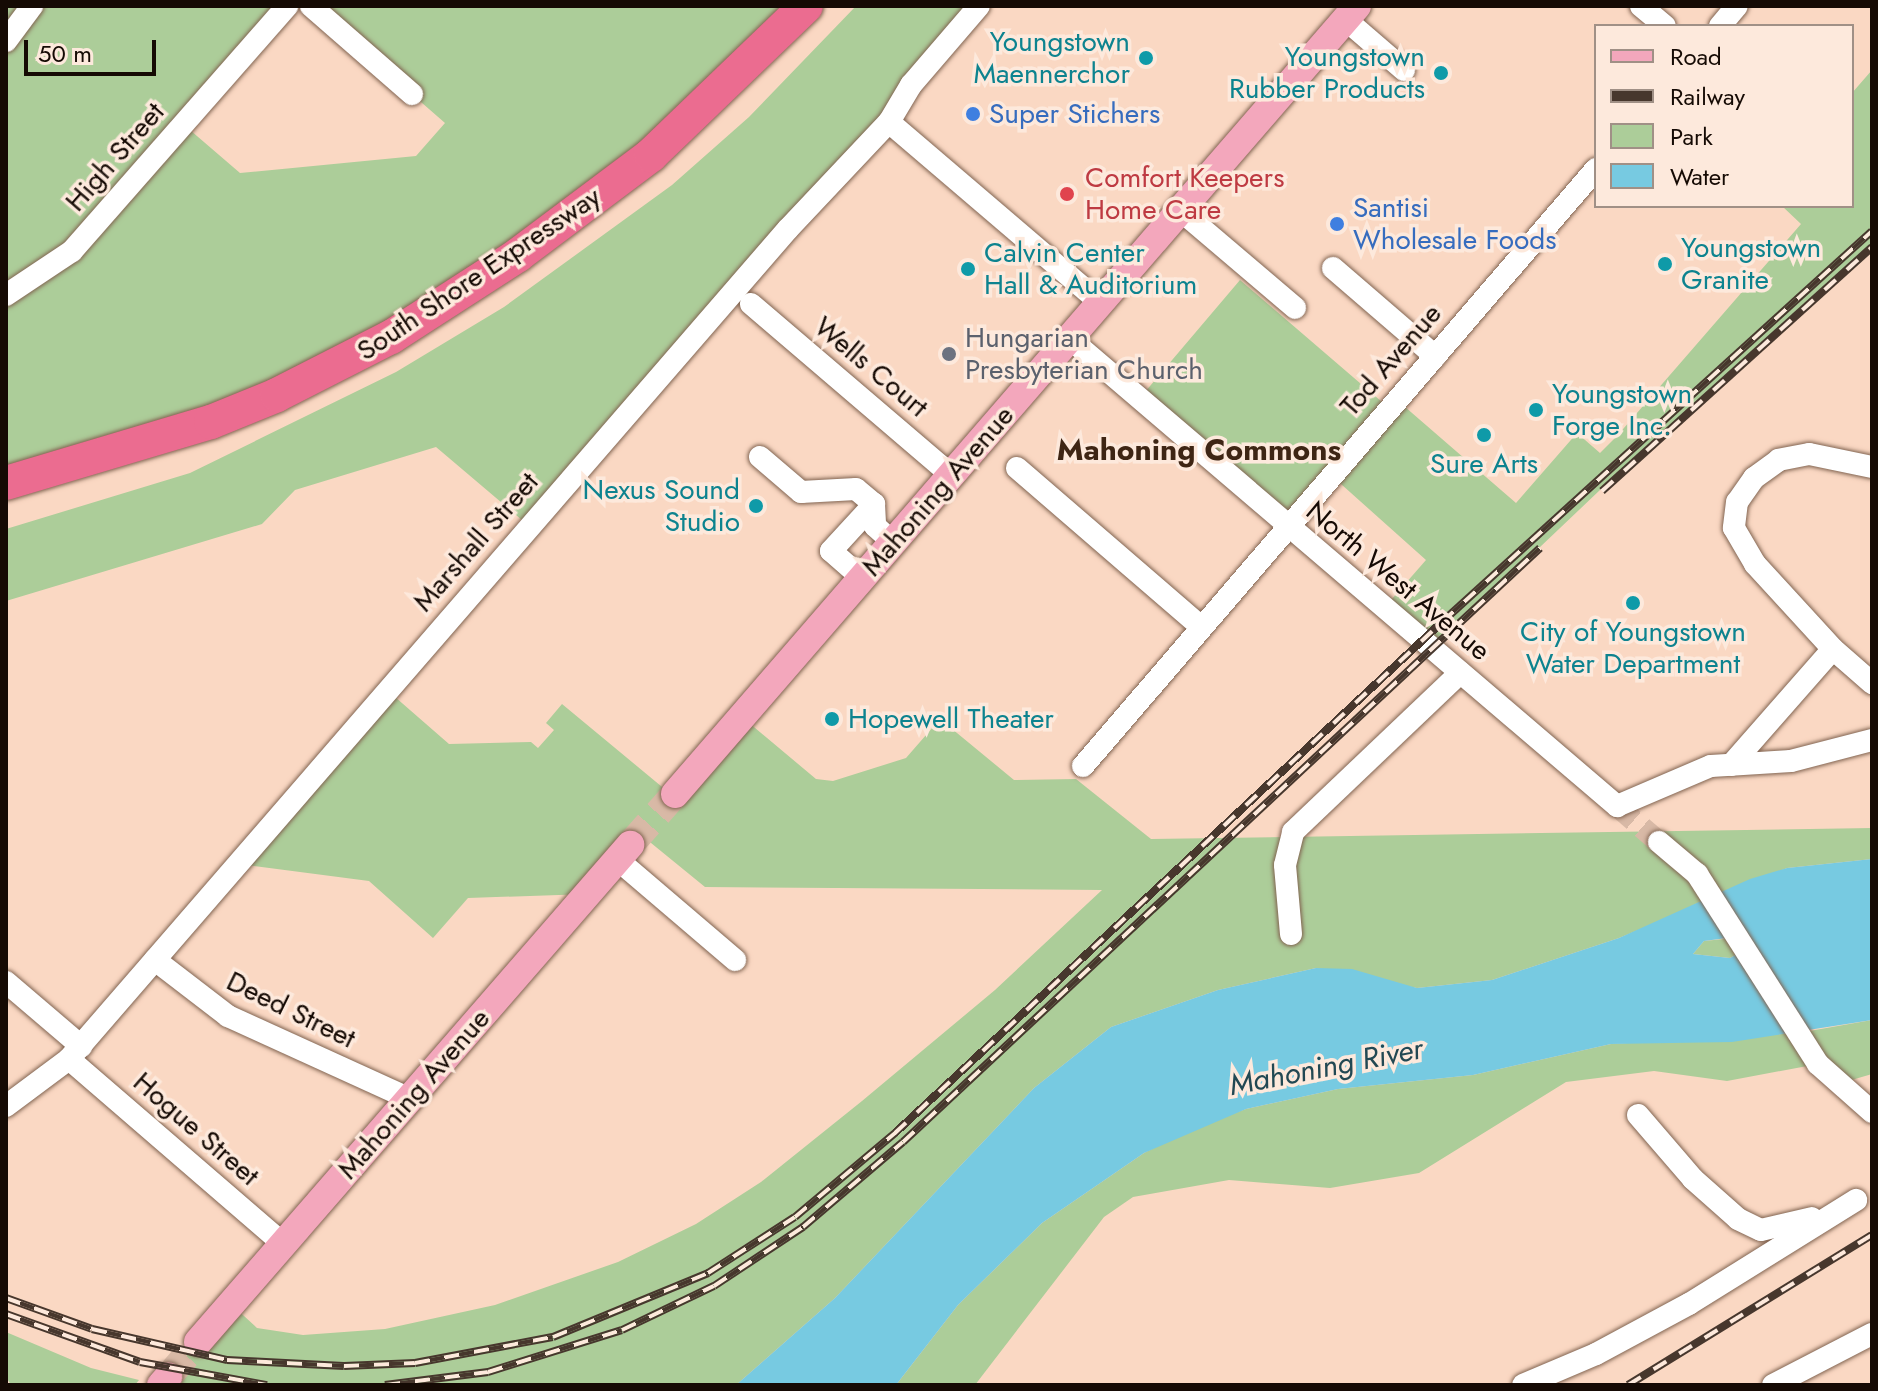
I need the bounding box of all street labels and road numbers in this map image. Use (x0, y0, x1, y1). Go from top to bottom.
street label: High Street (59, 96, 171, 218)
street label: South Shore Expressway (351, 180, 607, 368)
street label: Tod Avenue (1333, 297, 1449, 423)
street label: Wells Court (807, 310, 935, 424)
street label: Mahoning Avenue (855, 399, 1021, 583)
street label: Marshall Street (406, 466, 546, 618)
street label: North West Avenue (1299, 494, 1497, 668)
street label: Deed Street (221, 964, 361, 1056)
street label: Mahoning Avenue (331, 1002, 497, 1186)
street label: Hogue Street (126, 1065, 266, 1193)

